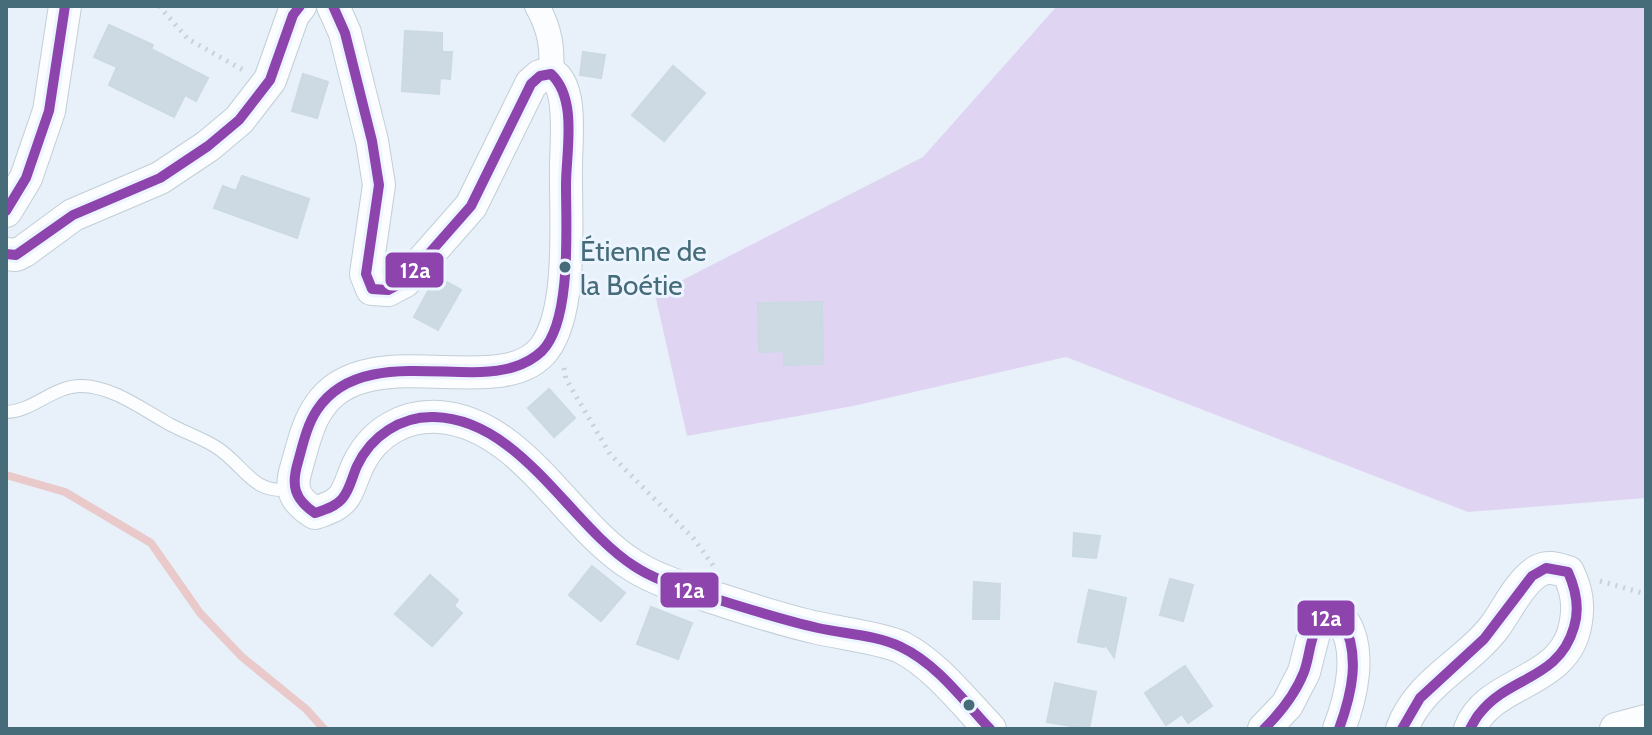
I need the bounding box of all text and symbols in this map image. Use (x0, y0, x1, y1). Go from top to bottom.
place label: Étienne de la Boétie (580, 234, 707, 302)
line badge: 12a (384, 251, 445, 289)
text: 12a (400, 257, 430, 284)
marker: Étienne de la Boétie (557, 259, 573, 275)
line badge: 12a (659, 571, 720, 609)
text: 12a (674, 577, 704, 604)
line badge: 12a (1296, 599, 1356, 637)
text: 12a (1311, 605, 1341, 632)
unlabelled marker (961, 697, 977, 713)

